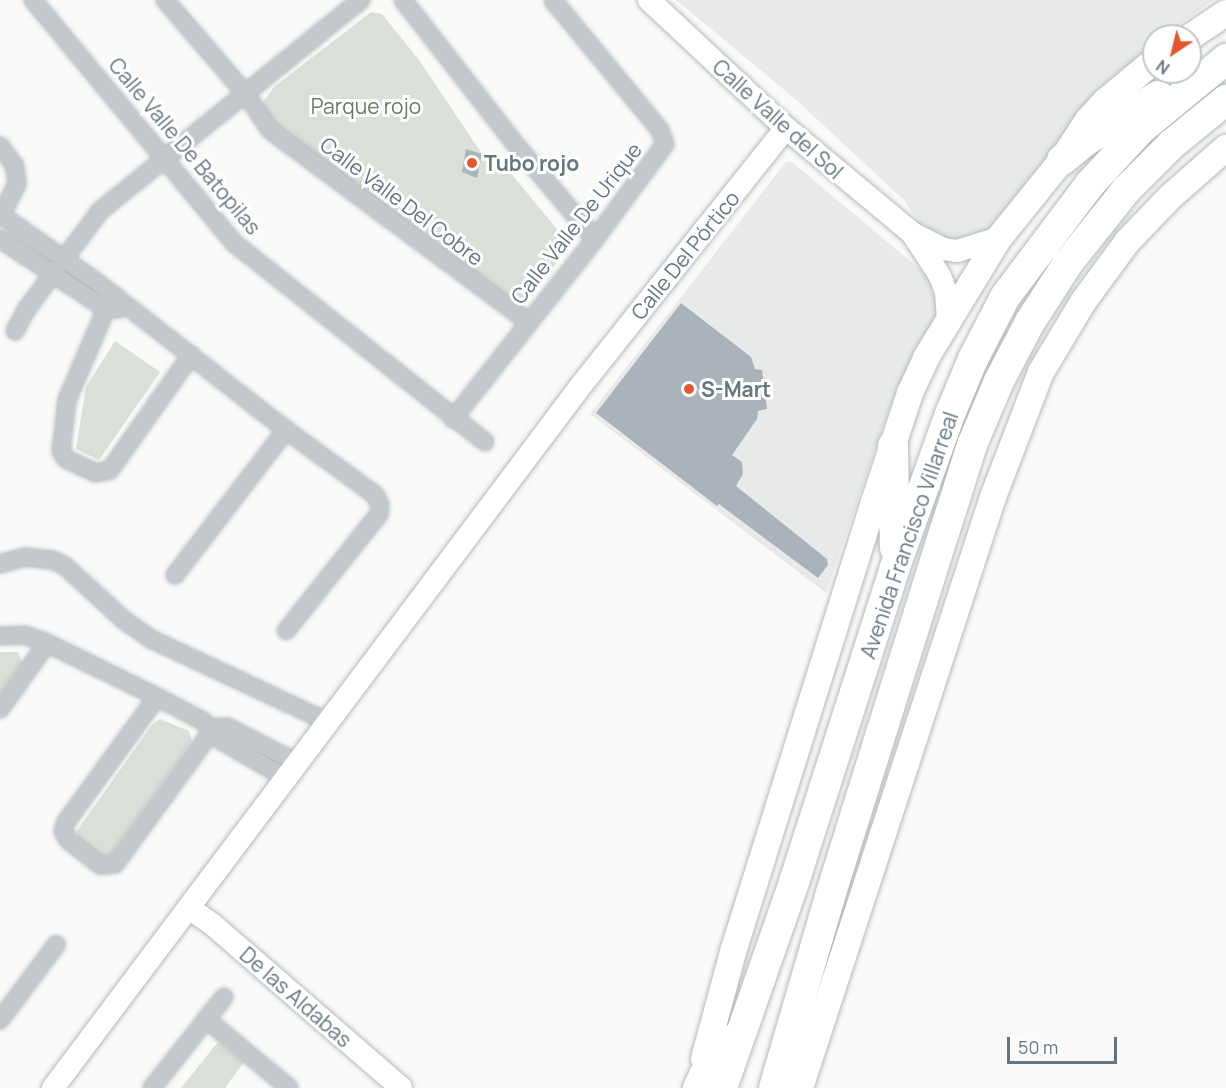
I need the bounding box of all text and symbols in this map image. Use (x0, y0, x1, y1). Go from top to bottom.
north arrow (1142, 24, 1202, 84)
street label: Calle Valle De Batopilas (104, 52, 266, 240)
street label: Calle Valle del Sol (708, 54, 848, 184)
text: N (1152, 55, 1174, 79)
park label: Parque rojo (311, 93, 421, 119)
street label: Calle Valle Del Cobre (315, 131, 489, 271)
street label: Calle Valle De Urique (505, 137, 647, 309)
place label: Tubo rojo (484, 150, 579, 176)
marker: Tubo rojo (465, 156, 479, 170)
street label: Calle Del Pórtico (625, 186, 745, 324)
place label: S-Mart (701, 376, 771, 402)
marker: S-Mart (682, 382, 696, 396)
street label: Avenida Francisco Villarreal (855, 408, 963, 662)
street label: De las Aldabas (235, 942, 357, 1052)
scale bar (1010, 1025, 1120, 1063)
text: 50 m (1018, 1035, 1058, 1059)

